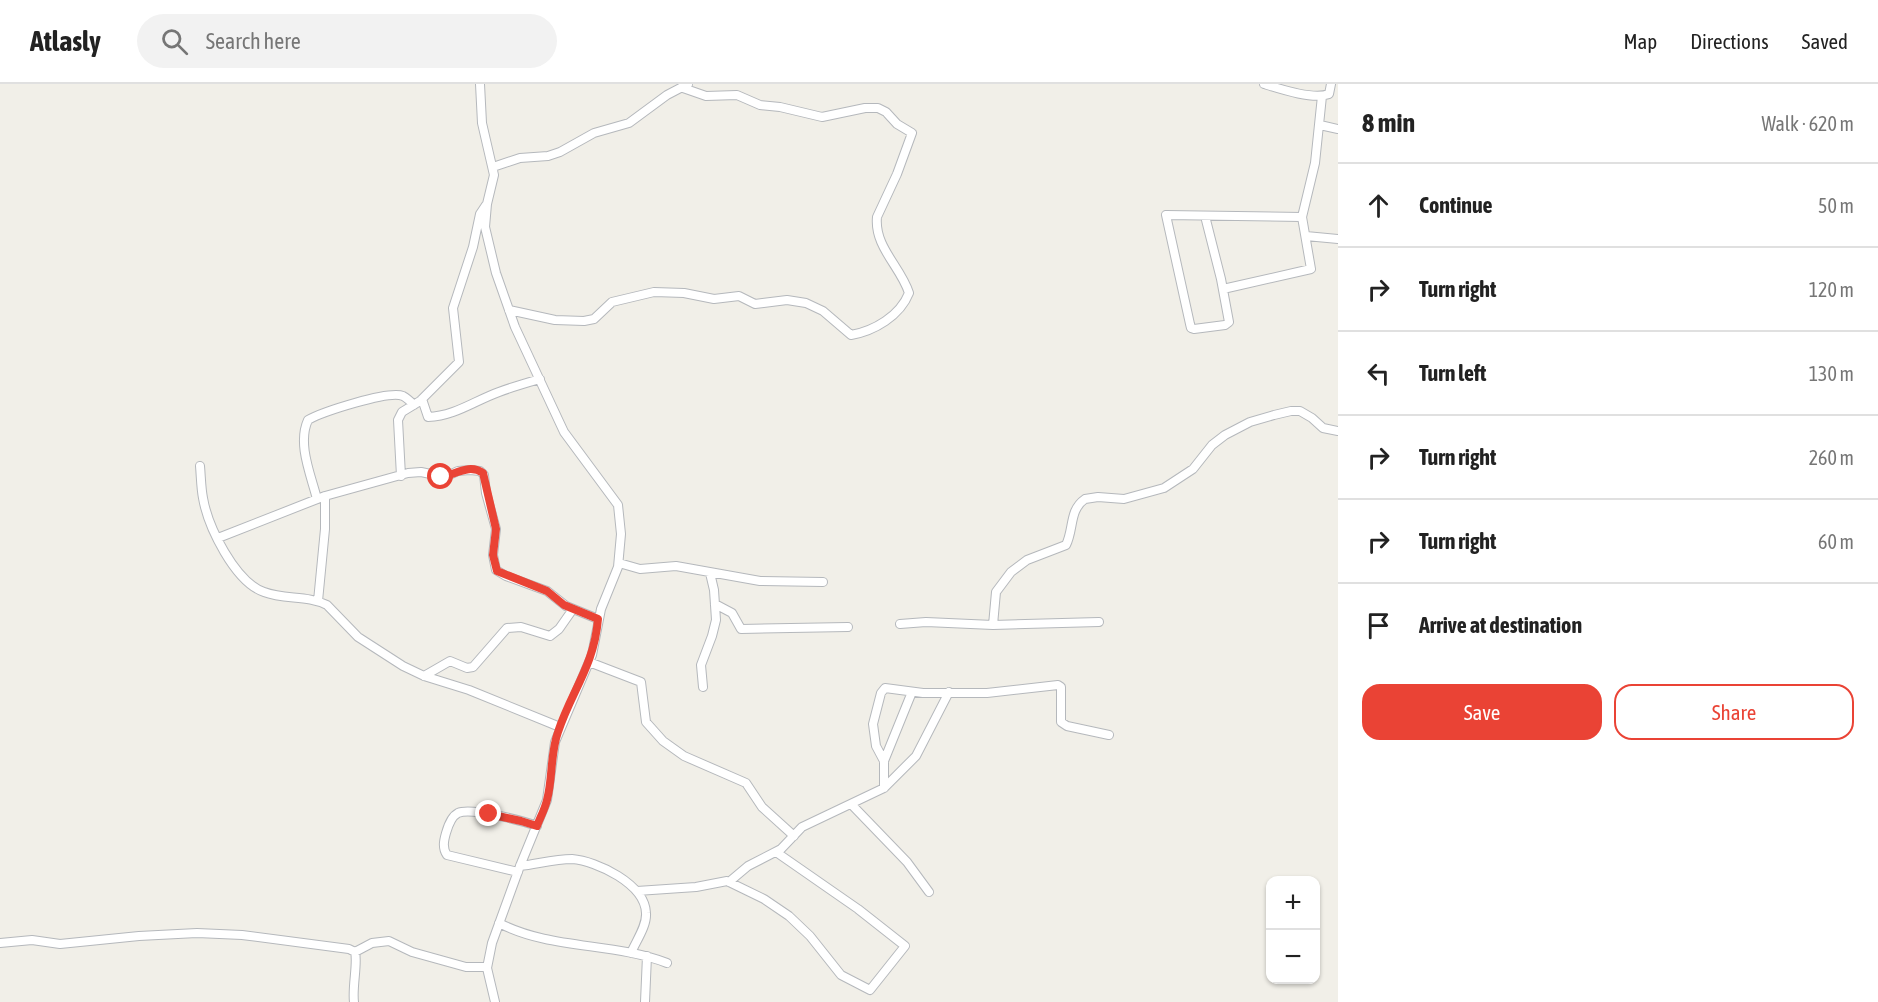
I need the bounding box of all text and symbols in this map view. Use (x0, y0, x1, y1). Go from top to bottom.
search box (137, 14, 557, 68)
text: Atlasly (30, 25, 101, 57)
icon: search (158, 25, 191, 58)
text: Search here (206, 28, 301, 54)
text: Map (1623, 29, 1657, 53)
text: Directions (1690, 29, 1769, 53)
text: Saved (1802, 29, 1848, 53)
text: 8 min (1362, 108, 1415, 138)
text: Walk · 620 m (1762, 112, 1854, 135)
icon: ahead (1362, 189, 1395, 222)
text: Continue (1419, 192, 1493, 218)
text: 50 m (1818, 194, 1854, 217)
icon: right (1362, 273, 1395, 306)
text: Turn right (1419, 276, 1496, 302)
text: 120 m (1809, 278, 1854, 301)
icon: left (1362, 357, 1395, 390)
text: Turn left (1419, 360, 1486, 386)
text: 130 m (1809, 362, 1854, 385)
icon: right (1362, 441, 1395, 474)
text: Turn right (1419, 444, 1496, 470)
text: 260 m (1809, 446, 1854, 469)
route start (427, 463, 453, 489)
icon: right (1362, 525, 1395, 558)
text: Turn right (1419, 528, 1496, 554)
text: 60 m (1818, 530, 1854, 553)
icon: arrive (1362, 609, 1395, 642)
text: Arrive at destination (1419, 612, 1582, 638)
button: Save (1362, 684, 1602, 740)
button: Share (1614, 684, 1854, 740)
route end (475, 800, 501, 826)
map controls (1266, 876, 1320, 984)
button: + (1266, 876, 1320, 930)
button: − (1266, 930, 1320, 984)

